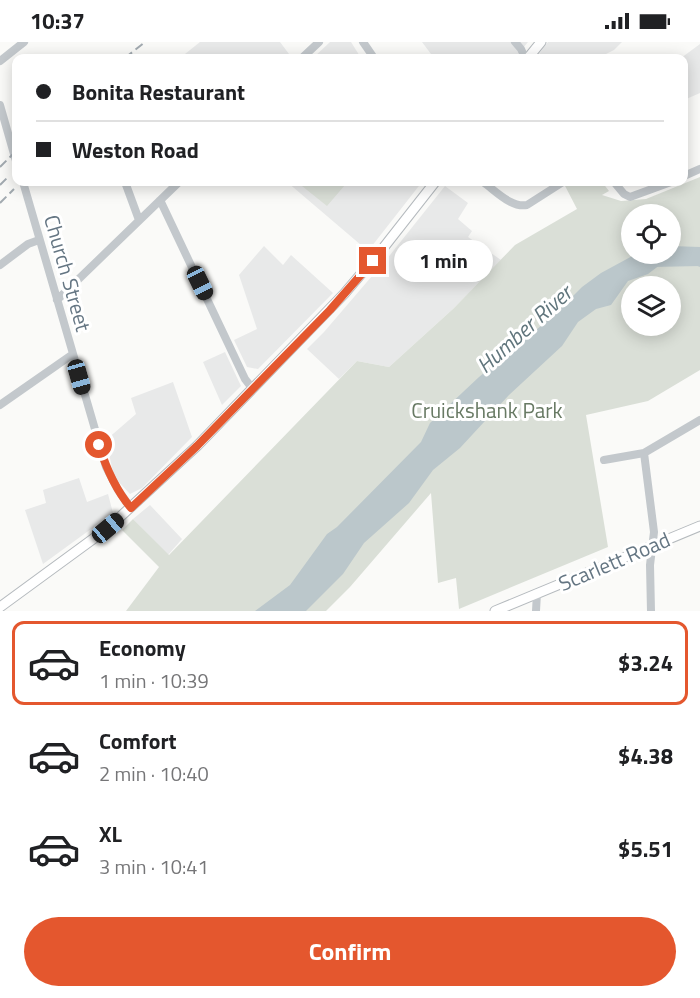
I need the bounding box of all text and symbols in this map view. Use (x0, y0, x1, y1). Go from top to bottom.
text: 10:37 (30, 4, 85, 38)
text: Bonita Restaurant (72, 75, 245, 109)
text: Weston Road (72, 133, 199, 167)
map controls (621, 204, 681, 336)
button: locate (621, 204, 681, 264)
street label: Church Street (36, 211, 100, 336)
callout: 1 min (394, 240, 493, 282)
text: 1 min (419, 245, 468, 276)
route end (359, 247, 386, 274)
car (184, 263, 216, 303)
water label: Humber River (469, 275, 582, 381)
button: layers (621, 276, 681, 336)
car (65, 357, 93, 397)
park label: Cruickshank Park (411, 394, 563, 426)
route start (85, 431, 112, 458)
car (88, 510, 128, 546)
street label: Scarlett Road (553, 523, 675, 599)
text: Economy (99, 631, 186, 665)
icon: car (27, 636, 81, 690)
text: $3.24 (618, 646, 673, 680)
text: 1 min · 10:39 (99, 665, 209, 696)
text: Comfort (99, 724, 177, 758)
icon: car (27, 729, 81, 783)
text: $4.38 (618, 739, 673, 773)
text: 2 min · 10:40 (99, 758, 209, 789)
text: XL (99, 817, 122, 851)
icon: car (27, 822, 81, 876)
text: $5.51 (618, 832, 673, 866)
text: 3 min · 10:41 (99, 851, 209, 882)
button: Confirm (24, 917, 676, 986)

